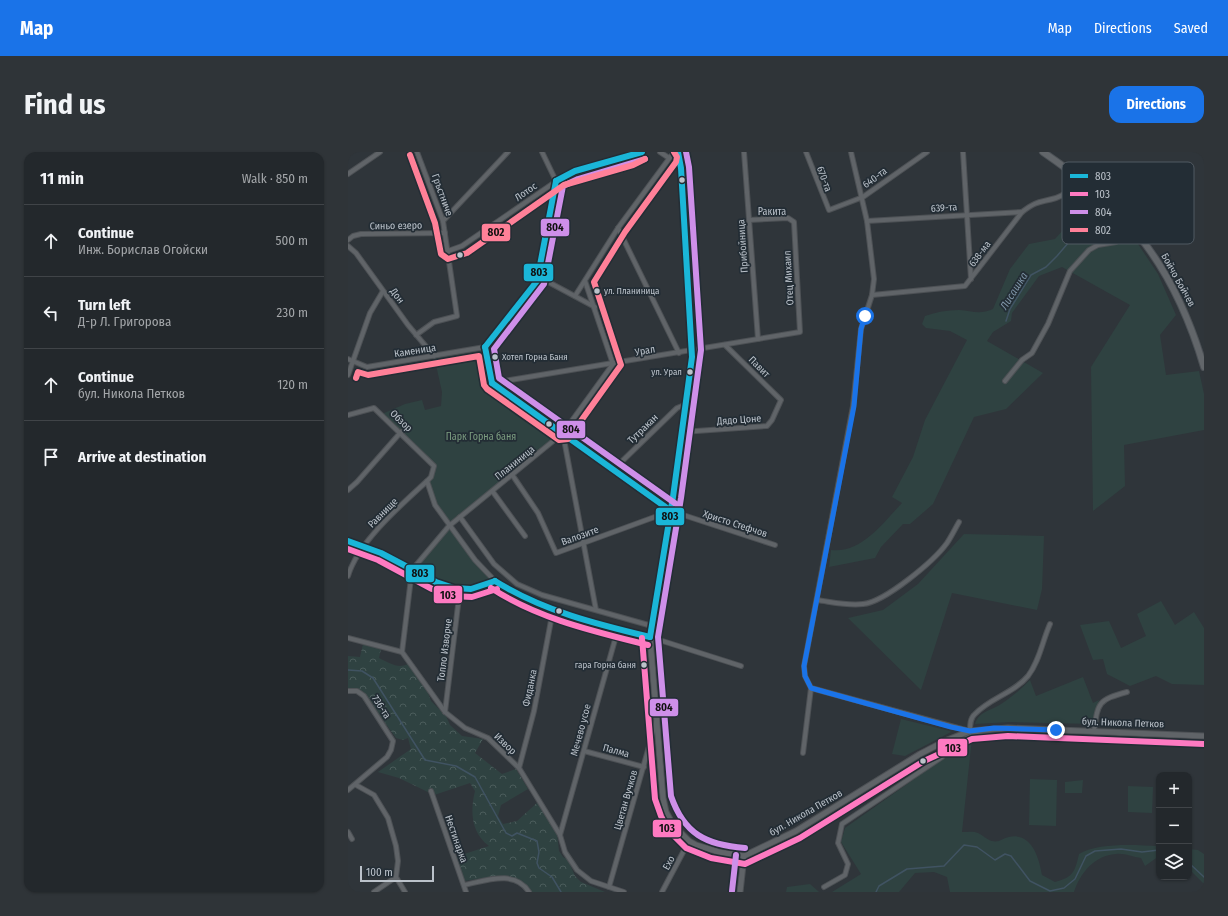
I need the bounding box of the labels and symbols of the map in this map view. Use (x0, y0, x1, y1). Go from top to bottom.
legend (1062, 162, 1194, 244)
street label: 670-та (814, 165, 834, 193)
street label: 640-та (861, 165, 890, 191)
text: 803 (1095, 170, 1111, 183)
street label: Гръстниче (429, 172, 455, 218)
unlabelled marker (677, 175, 687, 185)
street label: Лотос (513, 180, 540, 204)
text: 103 (1095, 188, 1110, 201)
street label: 639-та (930, 201, 958, 215)
street label: Ракита (758, 206, 786, 218)
text: 804 (1095, 206, 1112, 219)
line badge: 804 (540, 218, 570, 237)
street label: Прибойница (735, 219, 751, 273)
street label: Синьо езеро (370, 220, 422, 232)
text: 804 (546, 221, 564, 234)
line badge: 802 (481, 223, 511, 242)
text: 802 (1095, 224, 1111, 237)
text: 802 (488, 226, 504, 239)
street label: 638-ма (966, 239, 994, 269)
unlabelled marker (455, 250, 465, 260)
street label: Отец Михаил (782, 250, 796, 306)
street label: Бойчо Бойчев (1158, 251, 1198, 309)
line badge: 803 (523, 263, 554, 282)
text: 803 (531, 266, 547, 279)
water label: Лисашка (997, 270, 1031, 313)
street label: Дон (387, 285, 407, 306)
marker: ул. Планиница (592, 286, 602, 296)
place label: ул. Планиница (604, 286, 660, 296)
route start (856, 307, 874, 325)
street label: Каменица (393, 342, 437, 360)
street label: Урал (633, 343, 656, 359)
marker: Хотел Горна Баня (490, 352, 500, 362)
place label: Хотел Горна Баня (502, 352, 568, 362)
street label: Павит (746, 354, 773, 381)
place label: ул. Урал (651, 367, 682, 377)
marker: ул. Урал (685, 367, 695, 377)
street label: Обзор (387, 408, 415, 434)
street label: Тутракан (625, 412, 661, 446)
street label: Дядо Цоне (715, 412, 762, 428)
unlabelled marker (544, 419, 554, 429)
line badge: 804 (556, 420, 586, 439)
text: 804 (562, 423, 580, 436)
park label: Парк Горна баня (446, 431, 516, 443)
street label: Планиница (493, 443, 537, 483)
street label: Равнище (366, 496, 400, 530)
line badge: 803 (655, 507, 685, 526)
street label: Христо Стефчов (701, 508, 769, 540)
text: 803 (662, 510, 678, 523)
street label: Валозите (560, 524, 600, 548)
line badge: 803 (405, 564, 435, 583)
text: 803 (412, 567, 428, 580)
line badge: 103 (433, 585, 463, 604)
text: 103 (440, 589, 456, 602)
unlabelled marker (554, 606, 564, 616)
street label: Топло Изворче (435, 618, 455, 682)
place label: гара Горна баня (575, 660, 636, 670)
marker: гара Горна баня (639, 660, 649, 670)
street label: Фиданка (520, 668, 540, 708)
street label: 736-та (369, 693, 393, 721)
line badge: 804 (649, 698, 679, 717)
text: 804 (655, 701, 673, 714)
street label: Мечево усое (568, 703, 594, 757)
street label: бул. Никола Петков (1082, 716, 1164, 730)
route end (1047, 721, 1065, 739)
street label: Извор (491, 731, 519, 757)
line badge: 103 (937, 738, 968, 757)
street label: Палма (601, 742, 631, 760)
text: 103 (945, 742, 961, 755)
unlabelled marker (918, 756, 928, 766)
street label: Цветан Вучков (612, 769, 640, 831)
street label: бул. Никола Петков (767, 787, 845, 839)
street label: Нестинарка (442, 814, 470, 865)
line badge: 103 (652, 819, 682, 838)
text: 103 (659, 822, 675, 835)
street label: Ехо (660, 854, 678, 872)
scale bar (360, 864, 434, 883)

